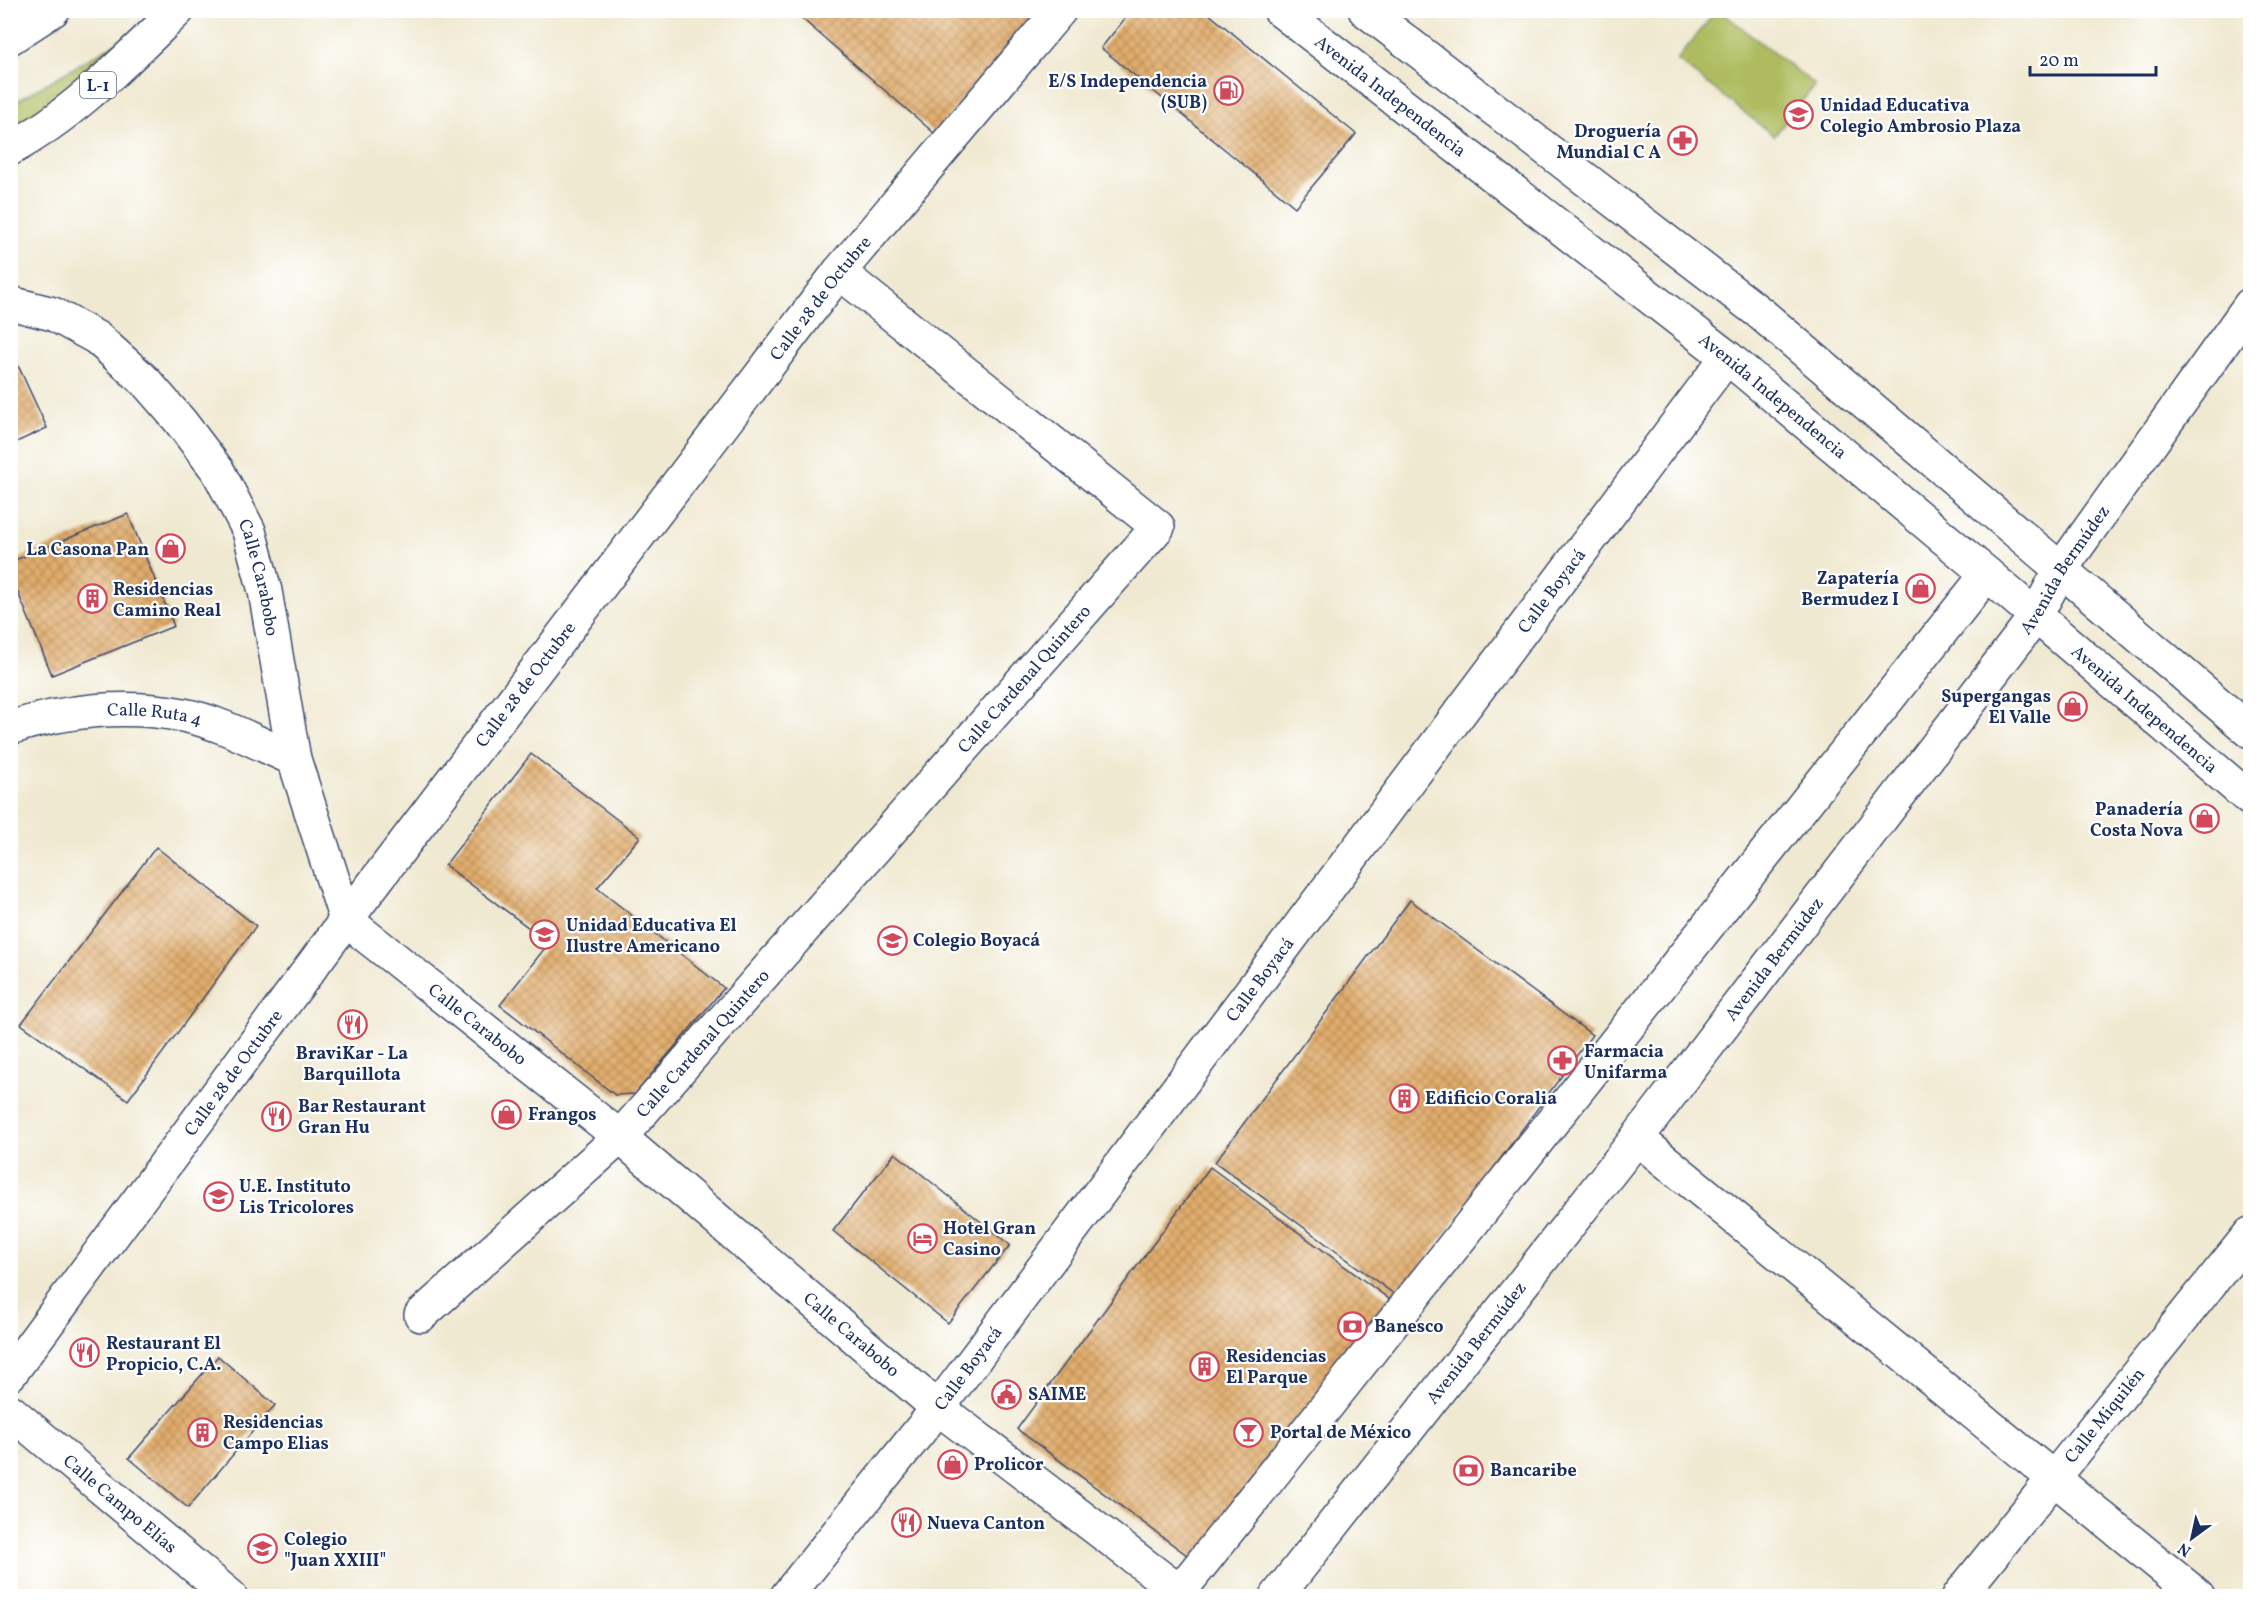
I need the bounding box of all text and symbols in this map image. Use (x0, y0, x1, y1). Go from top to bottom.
street label: Avenida Independencia (1309, 30, 1471, 164)
scale bar (2030, 39, 2156, 77)
text: 20 m (2039, 49, 2079, 74)
place label: E/S Independencia (SUB) (1048, 70, 1207, 116)
road number: L-1 (80, 72, 116, 98)
fuel station icon: E/S Independencia (SUB) (1212, 75, 1244, 107)
place label: Unidad Educativa Colegio Ambrosio Plaza (1820, 94, 2021, 140)
school or university icon: Unidad Educativa Colegio Ambrosio Plaza (1783, 99, 1815, 131)
place label: Droguería Mundial C A (1557, 120, 1661, 166)
pharmacy icon: Droguería Mundial C A (1666, 125, 1698, 157)
street label: Calle 28 de Octubre (765, 231, 878, 366)
street label: Avenida Independencia (1693, 328, 1852, 466)
street label: Avenida Bermúdez (2015, 501, 2117, 641)
street label: Calle Carabobo (231, 515, 284, 638)
shop icon: La Casona Pan (154, 533, 186, 565)
place label: La Casona Pan (26, 538, 149, 563)
street label: Calle Boyacá (1513, 544, 1593, 639)
place label: Zapatería Bermudez I (1801, 567, 1899, 613)
shop icon: Zapatería Bermudez I (1904, 572, 1936, 604)
place label: Residencias Camino Real (113, 578, 221, 624)
building icon: Residencias Camino Real (76, 583, 108, 615)
street label: Calle Cardenal Quintero (953, 600, 1098, 760)
street label: Calle 28 de Octubre (471, 617, 583, 753)
street label: Avenida Independencia (2065, 640, 2222, 780)
place label: Supergangas El Valle (1941, 685, 2051, 731)
shop icon: Supergangas El Valle (2056, 690, 2088, 722)
street label: Calle Ruta 4 (107, 698, 205, 733)
place label: Panadería Costa Nova (2090, 798, 2183, 844)
shop icon: Panadería Costa Nova (2188, 803, 2220, 835)
street label: Avenida Bermúdez (1720, 893, 1830, 1027)
place label: Unidad Educativa El Ilustre Americano (566, 914, 737, 960)
school or university icon: Unidad Educativa El Ilustre Americano (529, 919, 561, 951)
school or university icon: Colegio Boyacá (876, 924, 908, 956)
place label: Colegio Boyacá (913, 929, 1040, 954)
street label: Calle Boyacá (1221, 933, 1301, 1028)
street label: Calle Cardenal Quintero (631, 964, 776, 1124)
street label: Calle Carabobo (422, 978, 531, 1072)
street label: Calle 28 de Octubre (179, 1005, 290, 1142)
restaurant icon: BraviKar - La Barquillota (336, 1008, 368, 1040)
place label: Farmacia Unifarma (1584, 1040, 1667, 1086)
place label: BraviKar - La Barquillota (296, 1042, 408, 1088)
pharmacy icon: Farmacia Unifarma (1547, 1045, 1579, 1077)
building icon: Edificio Coralia (1388, 1082, 1420, 1114)
place label: Edificio Coralia (1425, 1087, 1557, 1112)
place label: Bar Restaurant Gran Hu (298, 1095, 426, 1141)
shop icon: Frangos (491, 1098, 523, 1130)
restaurant icon: Bar Restaurant Gran Hu (261, 1100, 293, 1132)
place label: Frangos (528, 1103, 597, 1128)
place label: U.E. Instituto Lis Tricolores (239, 1175, 354, 1221)
school or university icon: U.E. Instituto Lis Tricolores (202, 1180, 234, 1212)
place label: Hotel Gran Casino (943, 1217, 1036, 1263)
hotel icon: Hotel Gran Casino (906, 1222, 938, 1254)
street label: Avenida Bermúdez (1421, 1277, 1533, 1410)
street label: Calle Carabobo (797, 1287, 904, 1384)
bank icon: Banesco (1337, 1310, 1369, 1342)
place label: Banesco (1374, 1315, 1444, 1340)
street label: Calle Boyacá (929, 1321, 1009, 1417)
place label: Restaurant El Propicio, C.A. (106, 1332, 221, 1378)
restaurant icon: Restaurant El Propicio, C.A. (69, 1337, 101, 1369)
place label: Residencias El Parque (1226, 1345, 1326, 1391)
building icon: Residencias El Parque (1189, 1350, 1221, 1382)
street label: Calle Miquilén (2059, 1363, 2152, 1469)
public building icon: SAIME (991, 1378, 1023, 1410)
place label: SAIME (1028, 1383, 1086, 1408)
place label: Residencias Campo Elias (223, 1411, 329, 1457)
building icon: Residencias Campo Elias (186, 1416, 218, 1448)
bar icon: Portal de México (1233, 1416, 1265, 1448)
place label: Portal de México (1270, 1421, 1411, 1446)
shop icon: Prolicor (937, 1448, 969, 1480)
street label: Calle Campo Elías (57, 1450, 182, 1560)
place label: Prolicor (974, 1453, 1044, 1478)
bank icon: Bancaribe (1453, 1454, 1485, 1486)
place label: Bancaribe (1490, 1459, 1577, 1484)
restaurant icon: Nueva Canton (890, 1507, 922, 1539)
north arrow (2162, 1508, 2222, 1568)
place label: Nueva Canton (927, 1512, 1045, 1537)
place label: Colegio "Juan XXIII" (284, 1528, 386, 1574)
school or university icon: Colegio "Juan XXIII" (247, 1533, 279, 1565)
text: N (2174, 1536, 2196, 1561)

